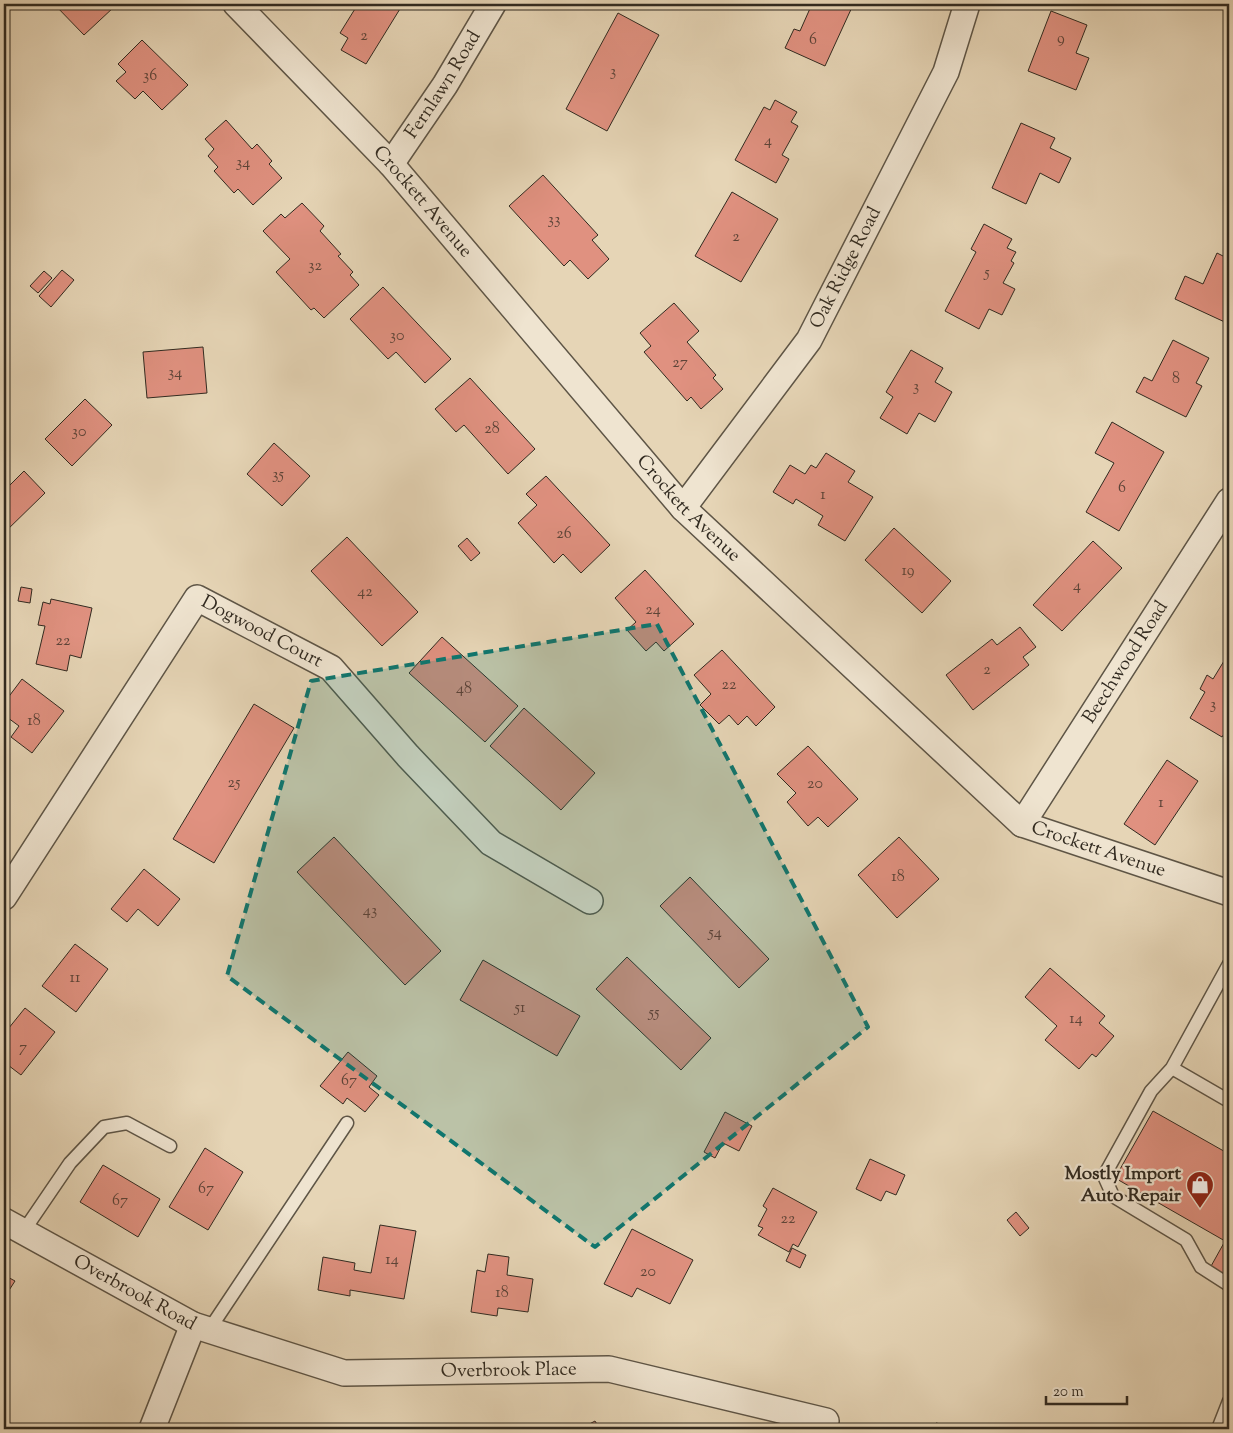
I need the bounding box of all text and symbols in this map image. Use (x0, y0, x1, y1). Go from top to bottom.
house number: 2 (360, 25, 368, 48)
street label: Fernlawn Road (399, 25, 488, 144)
house number: 9 (1057, 28, 1065, 51)
house number: 6 (809, 29, 817, 52)
house number: 3 (610, 61, 616, 84)
house number: 36 (143, 65, 157, 88)
house number: 4 (764, 130, 772, 153)
street label: Crockett Avenue (367, 140, 479, 264)
house number: 34 (236, 152, 250, 175)
street label: Oak Ridge Road (803, 202, 888, 334)
house number: 33 (548, 209, 560, 232)
house number: 2 (732, 226, 740, 249)
house number: 32 (308, 255, 322, 278)
house number: 5 (983, 262, 990, 285)
house number: 30 (390, 325, 404, 348)
house number: 27 (672, 352, 688, 375)
house number: 34 (168, 362, 182, 385)
house number: 8 (1172, 368, 1180, 391)
house number: 3 (913, 376, 919, 399)
house number: 28 (484, 418, 500, 441)
house number: 30 (72, 421, 86, 444)
street label: Crockett Avenue (630, 449, 747, 569)
house number: 35 (272, 464, 284, 487)
house number: 6 (1118, 477, 1126, 500)
house number: 1 (820, 484, 826, 507)
house number: 26 (556, 523, 572, 546)
house number: 19 (901, 560, 915, 583)
house number: 4 (1073, 575, 1081, 598)
house number: 42 (357, 581, 373, 604)
street label: Dogwood Court (196, 589, 328, 675)
street label: Beechwood Road (1076, 595, 1175, 729)
house number: 24 (645, 599, 661, 622)
house number: 22 (56, 630, 71, 653)
house number: 2 (983, 659, 991, 682)
house number: 22 (722, 674, 737, 697)
house number: 48 (456, 678, 472, 701)
house number: 3 (1210, 694, 1216, 717)
house number: 18 (27, 710, 41, 733)
house number: 25 (228, 772, 241, 795)
house number: 20 (807, 773, 823, 796)
house number: 1 (1158, 792, 1164, 815)
street label: Crockett Avenue (1028, 814, 1169, 885)
house number: 18 (891, 866, 905, 889)
house number: 43 (363, 900, 377, 923)
house number: 54 (707, 922, 722, 945)
house number: 11 (70, 967, 81, 990)
house number: 51 (514, 997, 526, 1020)
house number: 55 (647, 1002, 660, 1025)
house number: 14 (1069, 1008, 1083, 1031)
house number: 7 (19, 1037, 27, 1060)
house number: 67 (341, 1070, 357, 1093)
place label: Mostly Import Auto Repair (1065, 1161, 1182, 1210)
shop icon: Mostly Import Auto Repair (1185, 1170, 1215, 1209)
house number: 67 (198, 1178, 214, 1201)
house number: 67 (112, 1190, 128, 1213)
house number: 22 (781, 1208, 796, 1231)
street label: Overbrook Road (68, 1248, 201, 1338)
house number: 14 (385, 1249, 399, 1272)
house number: 20 (640, 1261, 656, 1284)
house number: 18 (495, 1282, 509, 1305)
street label: Overbrook Place (441, 1356, 577, 1385)
scale bar (1046, 1373, 1127, 1405)
text: 20 m (1053, 1382, 1084, 1403)

